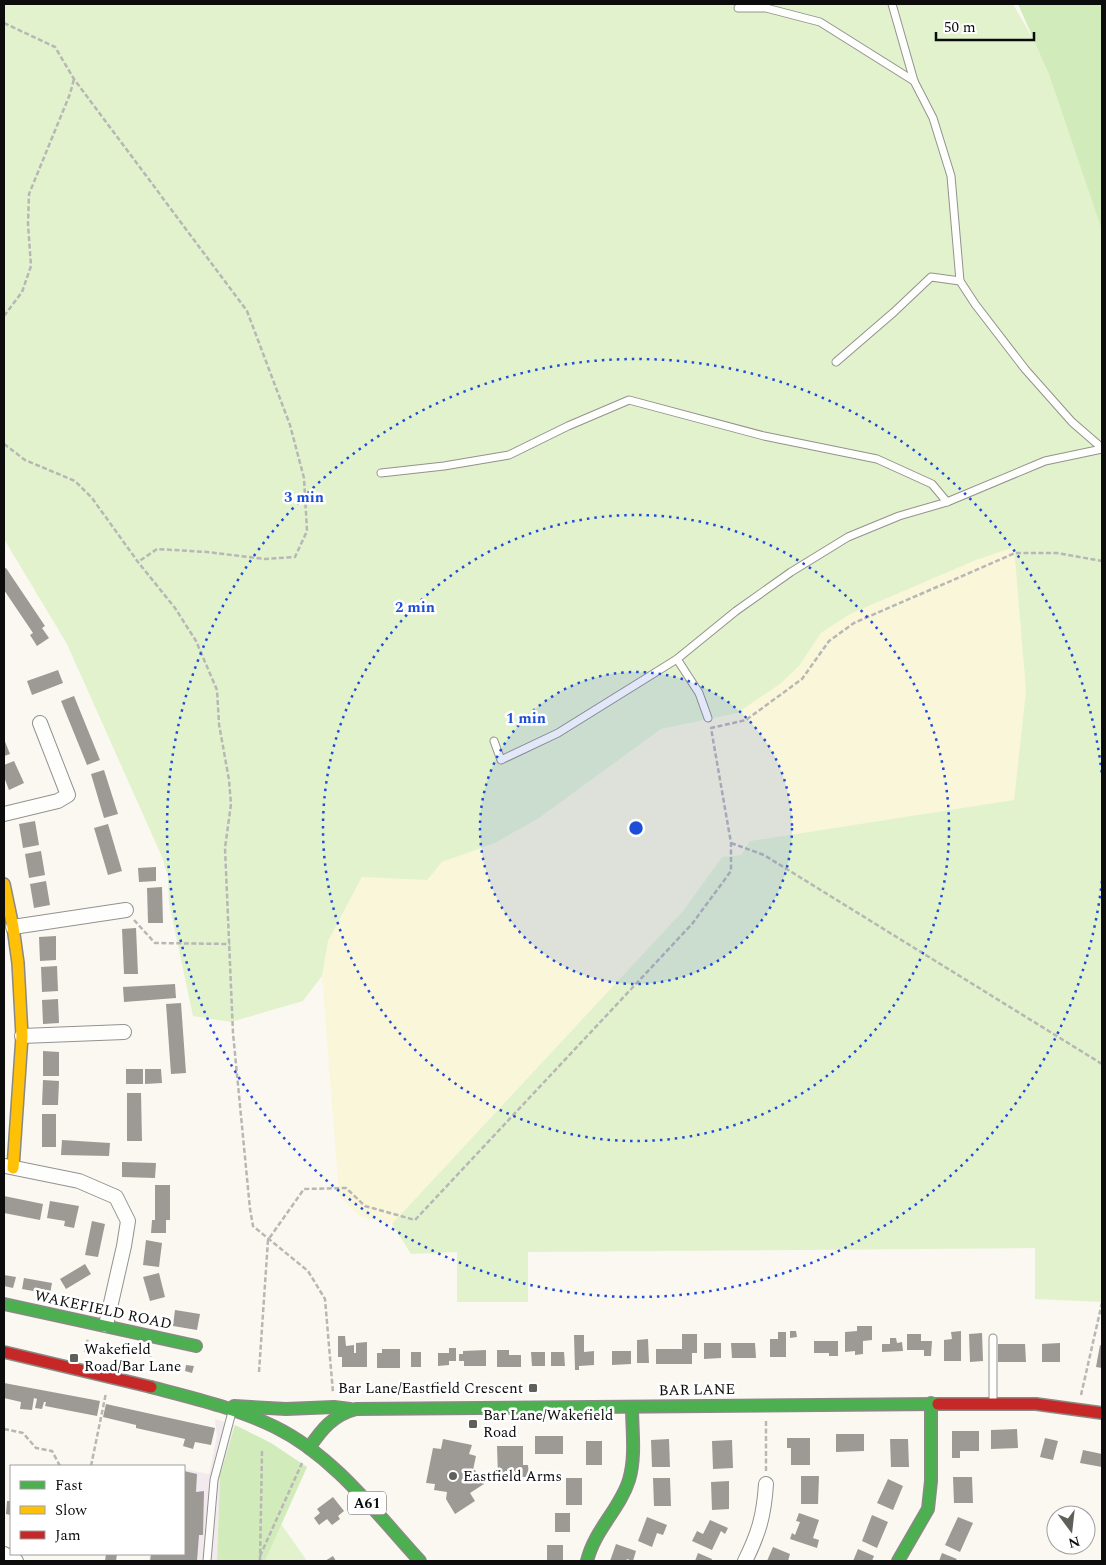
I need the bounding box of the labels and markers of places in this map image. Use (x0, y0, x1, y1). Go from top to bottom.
centre of rings (627, 819, 645, 837)
place label: Wakefield Road/Bar Lane (84, 1338, 181, 1378)
marker: Wakefield Road/Bar Lane (68, 1352, 80, 1364)
place label: Bar Lane/Eastfield Crescent (338, 1377, 523, 1400)
marker: Bar Lane/Eastfield Crescent (527, 1382, 539, 1394)
place label: Bar Lane/Wakefield Road (483, 1404, 613, 1444)
marker: Bar Lane/Wakefield Road (467, 1418, 479, 1430)
place label: Eastfield Arms (463, 1465, 562, 1488)
marker: Eastfield Arms (447, 1470, 459, 1482)

